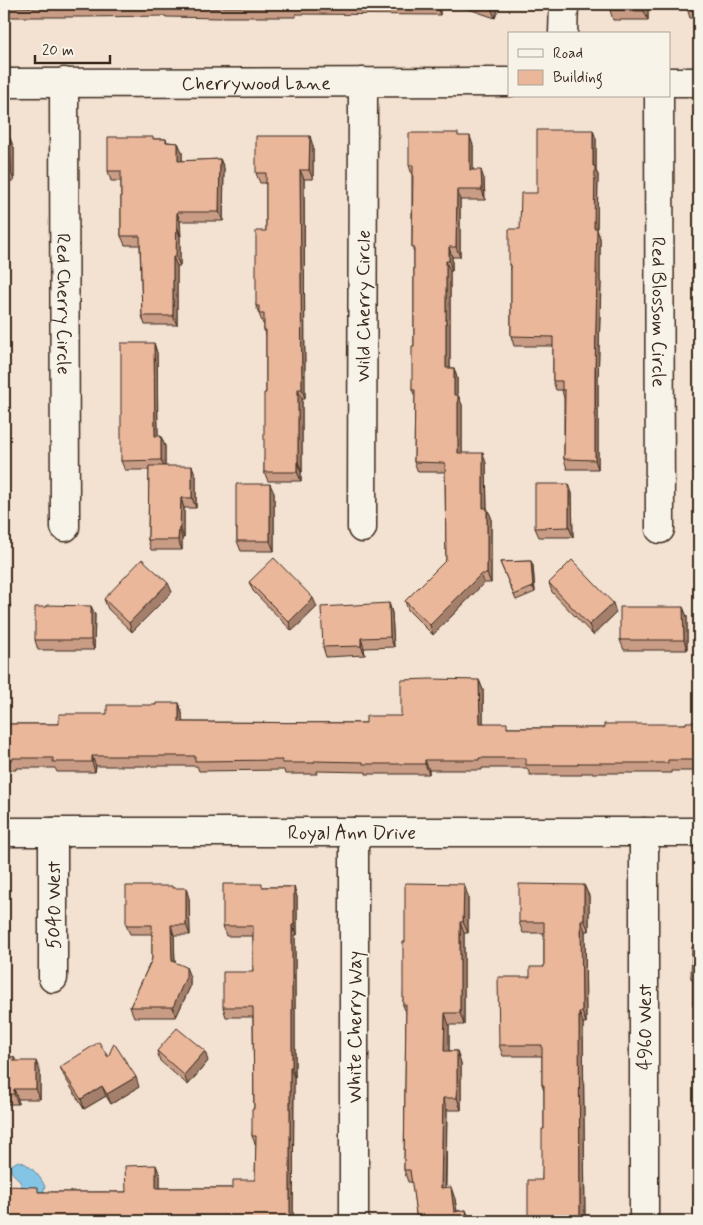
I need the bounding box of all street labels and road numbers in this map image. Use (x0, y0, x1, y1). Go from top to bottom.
street label: Cherrywood Lane (181, 71, 331, 97)
street label: Wild Cherry Circle (351, 230, 377, 382)
street label: Red Cherry Circle (50, 233, 76, 375)
street label: Red Blossom Circle (645, 237, 671, 387)
street label: Royal Ann Drive (288, 821, 416, 846)
street label: 5040 West (42, 861, 67, 949)
street label: White Cherry Way (343, 951, 369, 1103)
street label: 4960 West (633, 984, 658, 1070)

